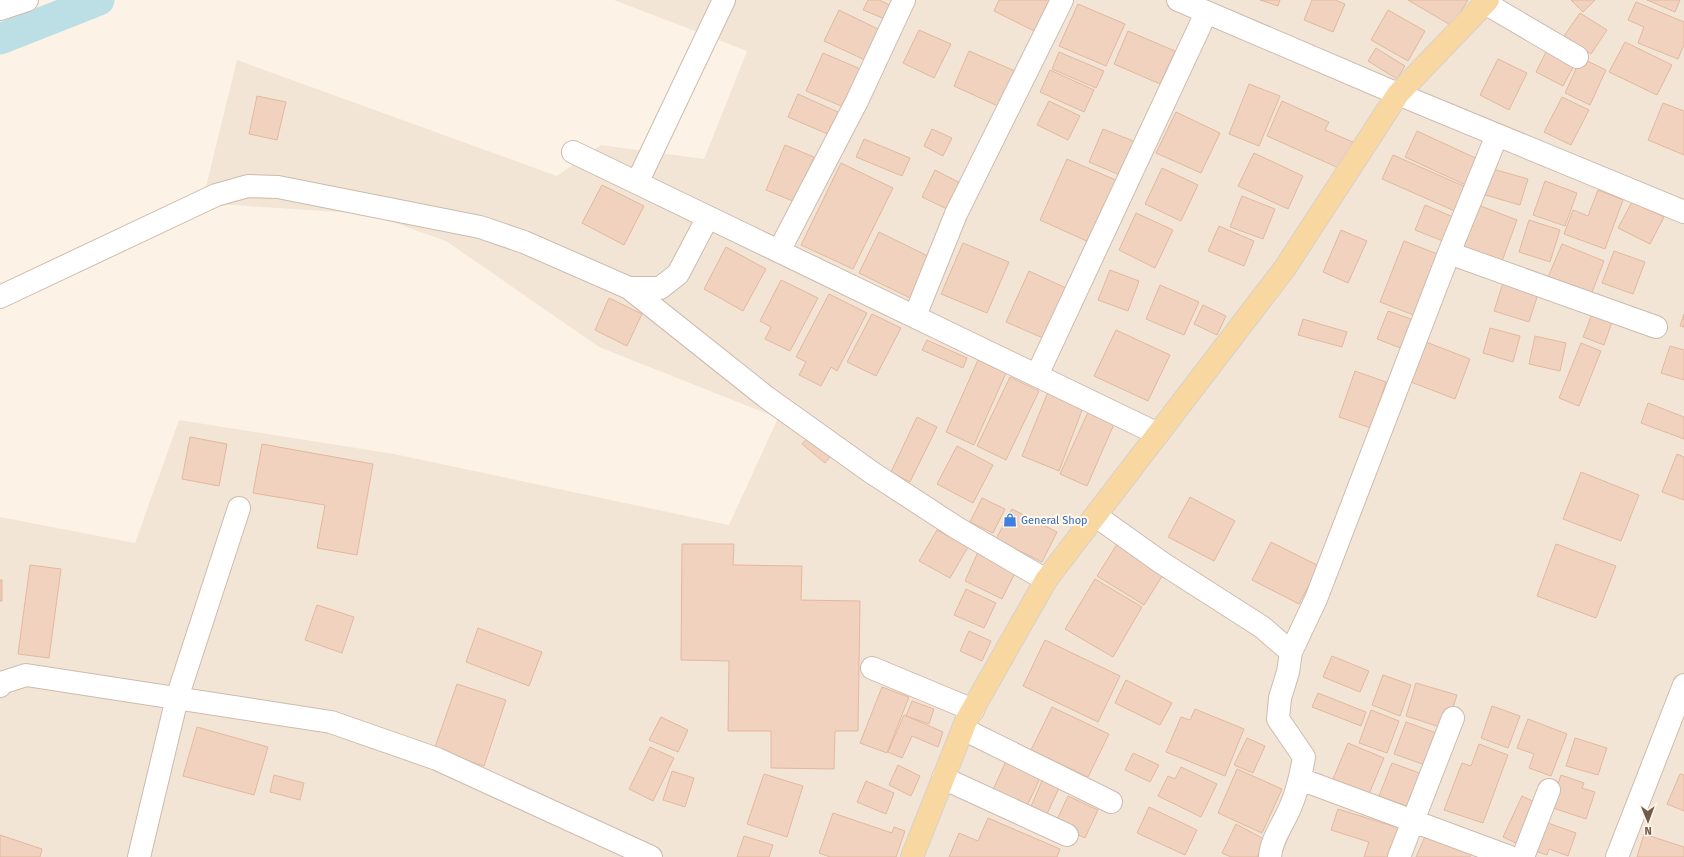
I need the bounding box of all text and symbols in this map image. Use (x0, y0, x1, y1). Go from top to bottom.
shop icon: General Shop (1002, 512, 1018, 528)
place label: General Shop (1021, 514, 1088, 527)
north arrow (1628, 801, 1668, 841)
text: N (1644, 824, 1652, 837)

